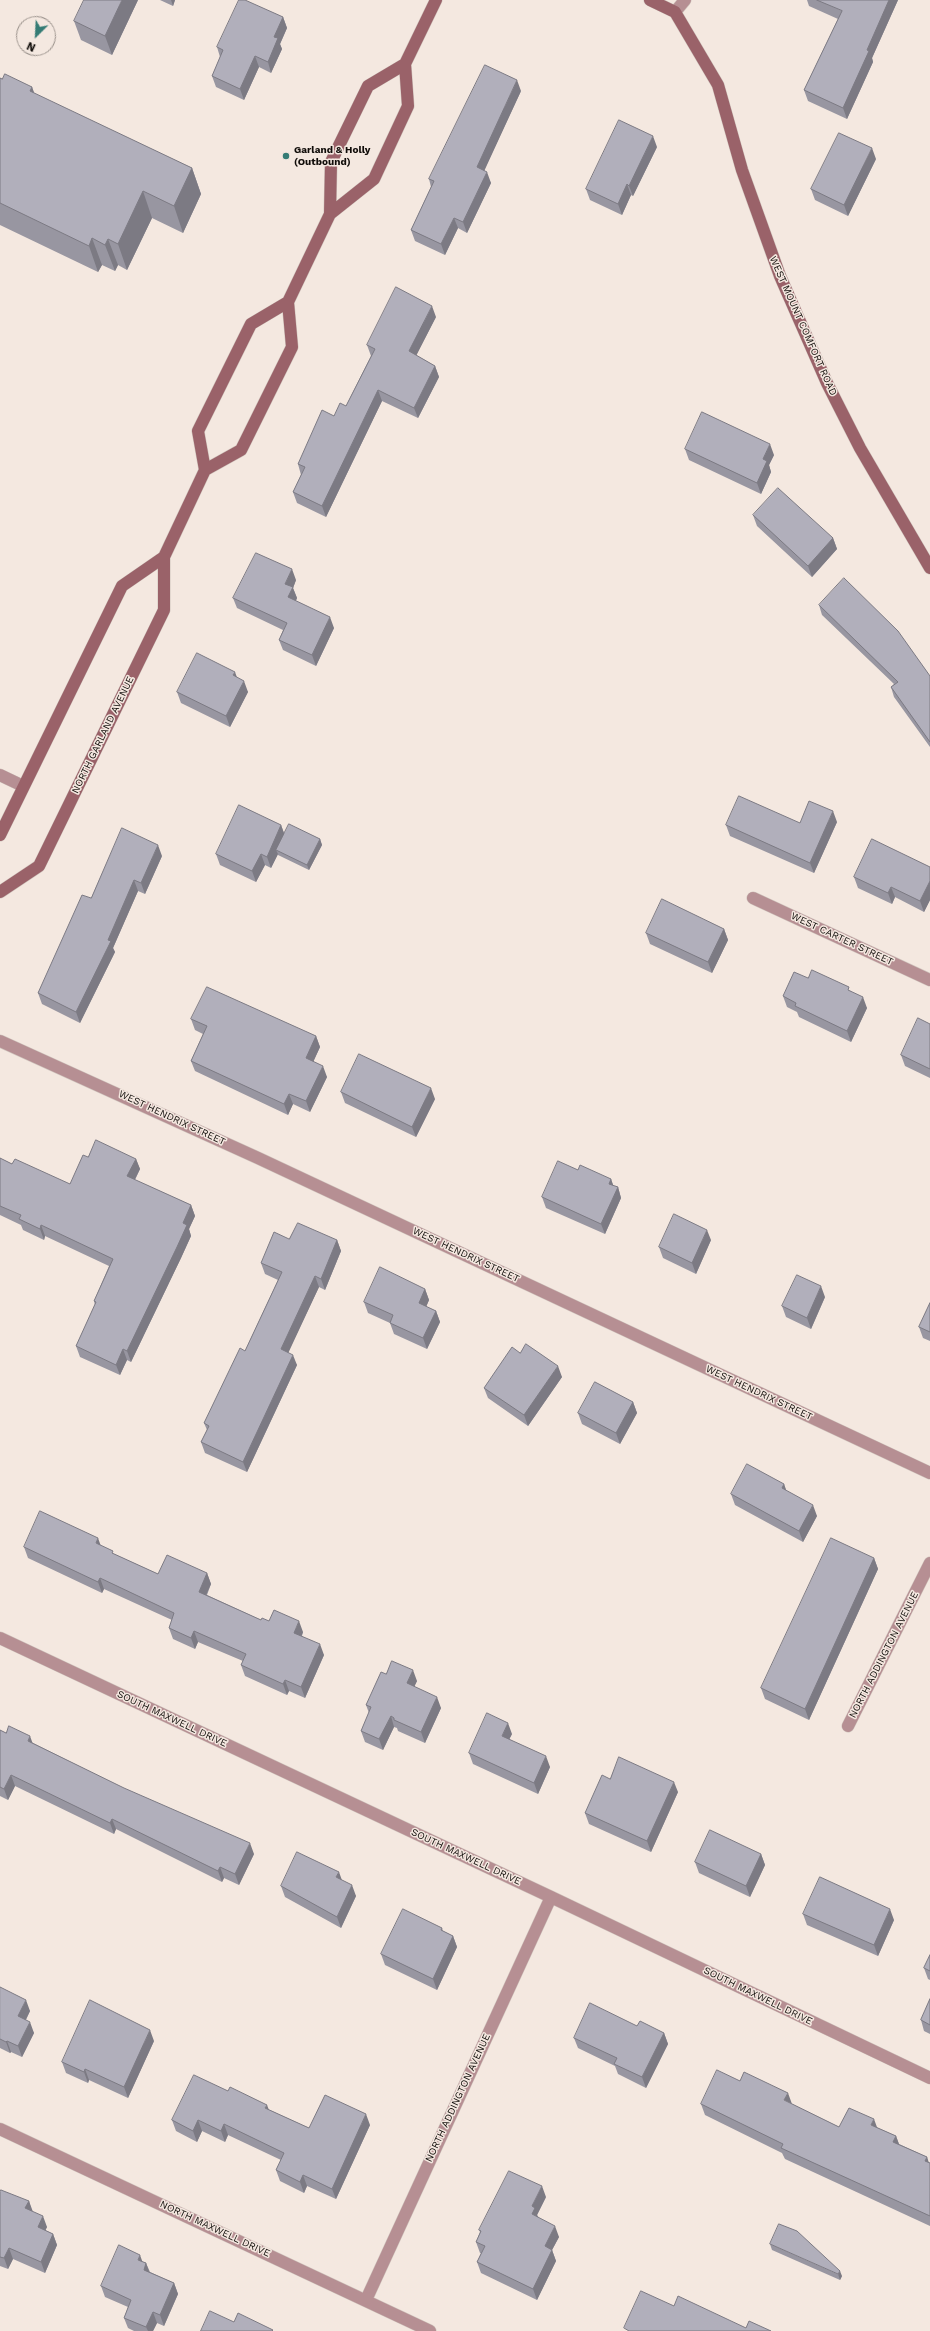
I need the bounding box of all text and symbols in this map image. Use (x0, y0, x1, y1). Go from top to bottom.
north arrow (16, 16, 56, 56)
text: N (25, 39, 38, 54)
place label: Garland & Holly (Outbound) (294, 144, 370, 168)
marker: Garland & Holly (Outbound) (281, 151, 291, 161)
street label: WEST MOUNT COMFORT ROAD (767, 254, 839, 398)
street label: NORTH GARLAND AVENUE (69, 675, 137, 795)
street label: WEST CARTER STREET (789, 910, 895, 968)
street label: WEST HENDRIX STREET (117, 1088, 227, 1148)
street label: WEST HENDRIX STREET (411, 1225, 521, 1285)
street label: WEST HENDRIX STREET (704, 1363, 814, 1423)
street label: NORTH ADDINGTON AVENUE (847, 1590, 921, 1720)
street label: SOUTH MAXWELL DRIVE (115, 1688, 229, 1750)
street label: SOUTH MAXWELL DRIVE (409, 1826, 523, 1888)
street label: SOUTH MAXWELL DRIVE (702, 1964, 814, 2028)
street label: NORTH ADDINGTON AVENUE (423, 2032, 493, 2164)
street label: NORTH MAXWELL DRIVE (158, 2198, 272, 2260)

